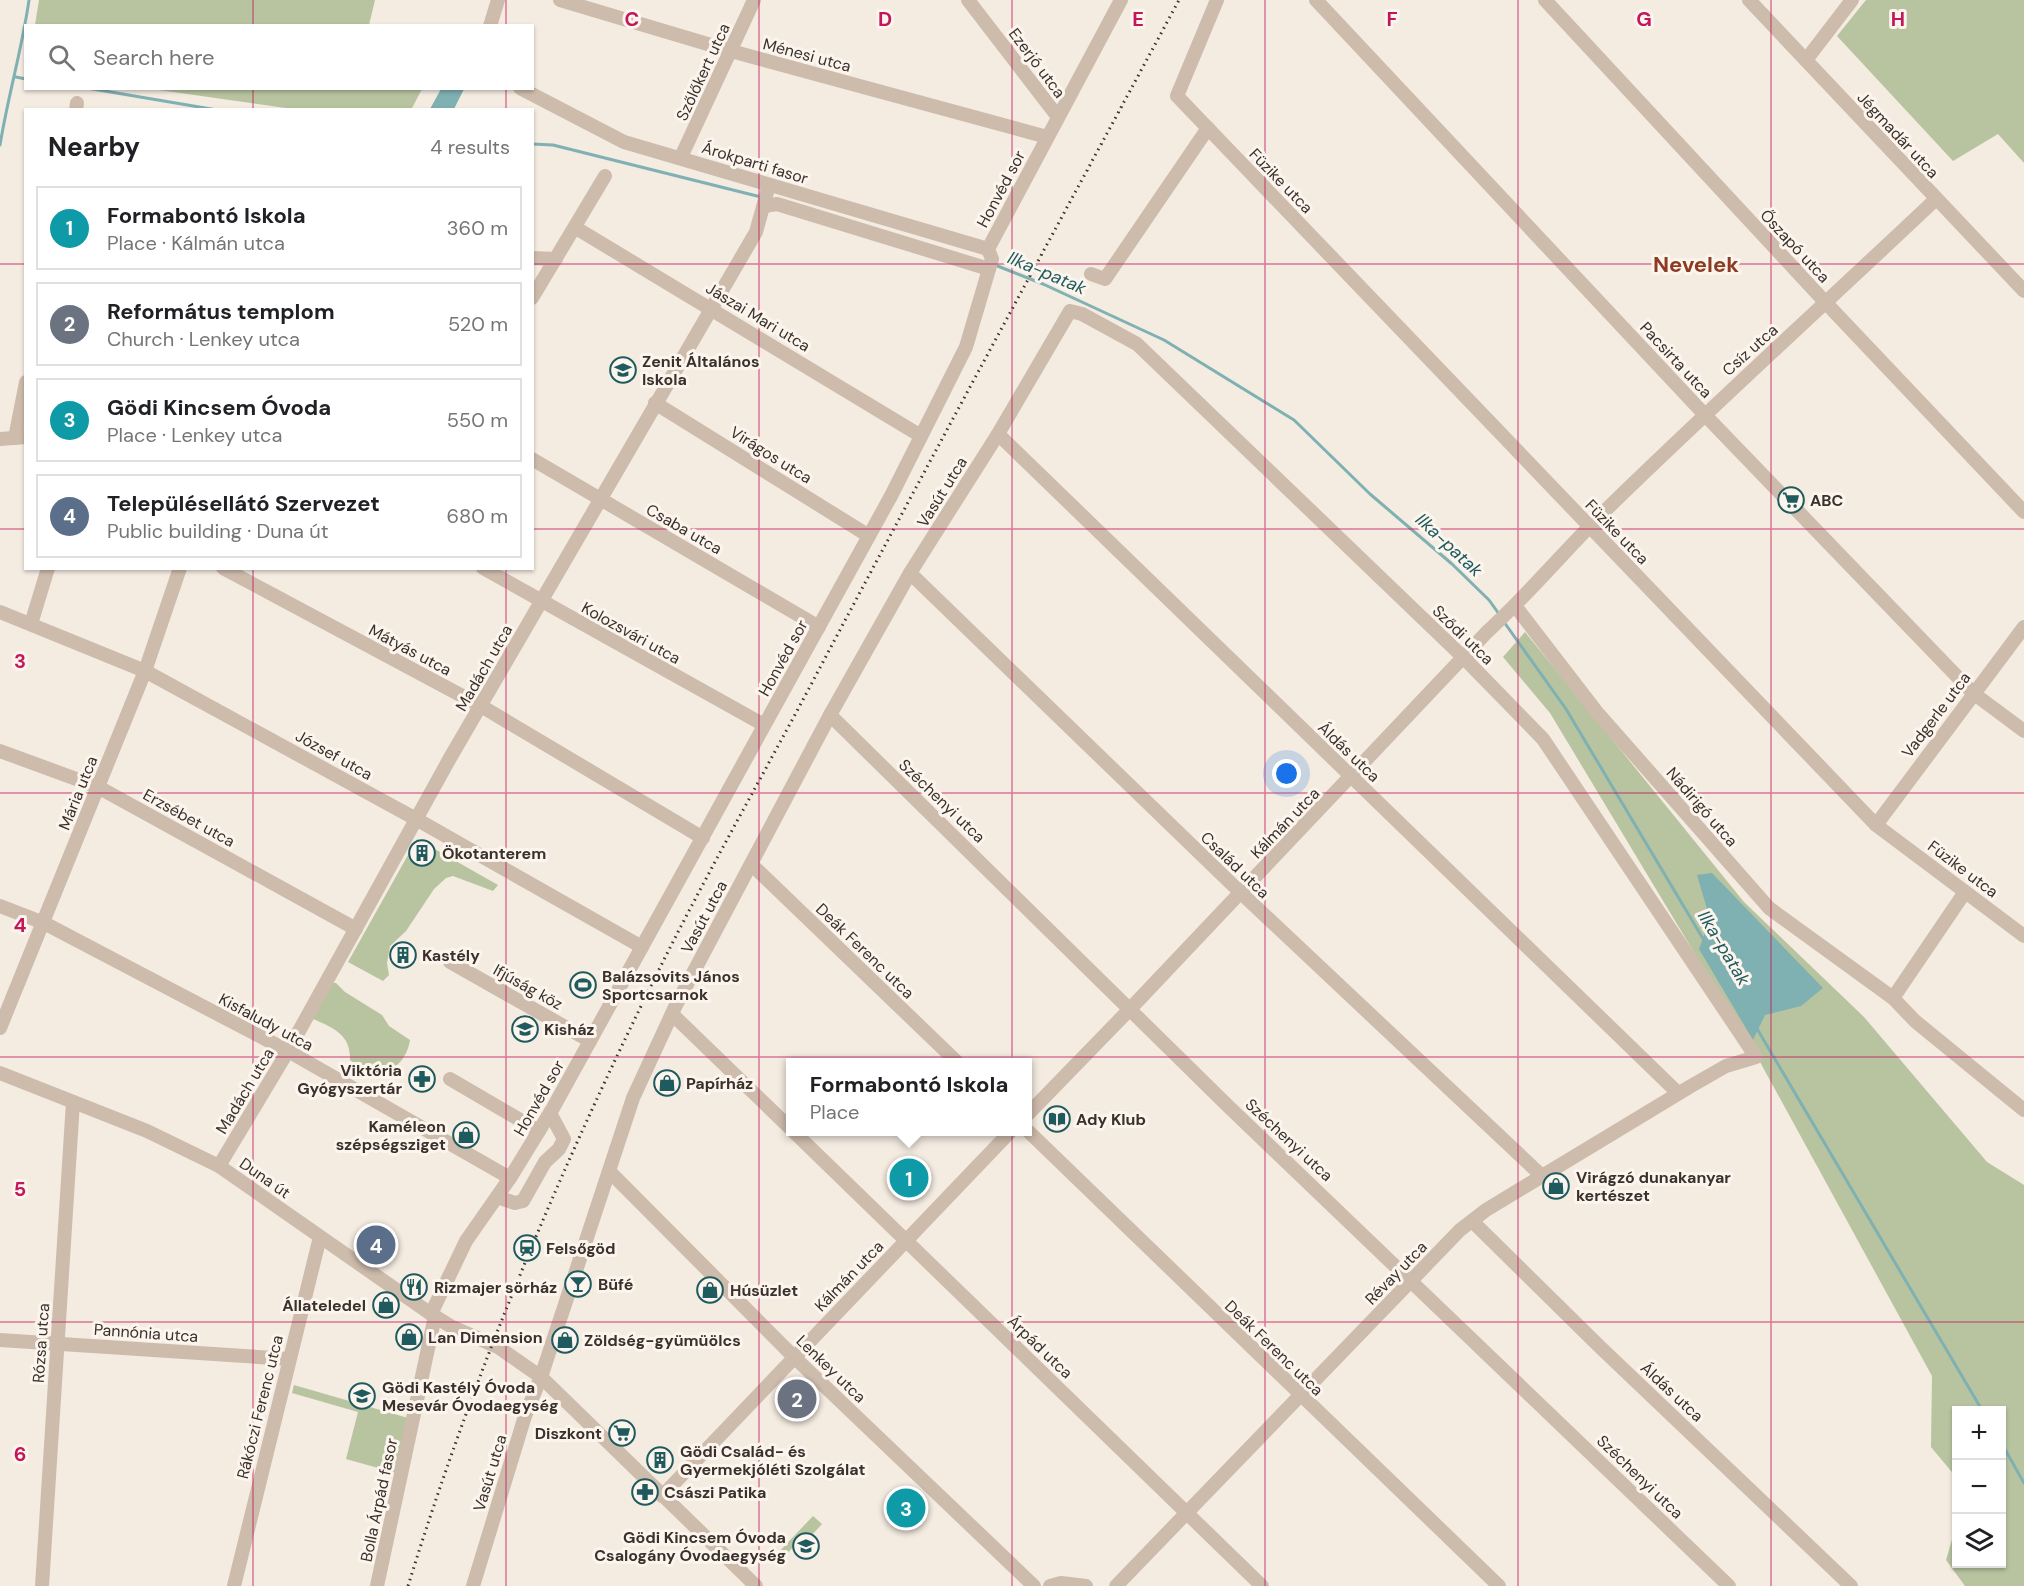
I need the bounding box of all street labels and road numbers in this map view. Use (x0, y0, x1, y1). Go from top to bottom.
street label: Szőlőkert utca (671, 20, 735, 124)
street label: Ezerjó utca (1004, 24, 1070, 102)
street label: Ménesi utca (761, 33, 853, 77)
street label: Jégmadár utca (1852, 87, 1944, 183)
street label: Árokparti fasor (699, 137, 811, 189)
street label: Füzike utca (1245, 144, 1317, 218)
street label: Honvéd sor (972, 147, 1030, 231)
street label: Őszapó utca (1756, 205, 1834, 287)
street label: Jászai Mari utca (702, 278, 814, 356)
street label: Pacsirta utca (1635, 317, 1717, 403)
street label: Csíz utca (1718, 320, 1782, 380)
street label: Virágos utca (726, 422, 816, 488)
street label: Vasút utca (912, 453, 972, 531)
street label: Füzike utca (1581, 495, 1653, 569)
street label: Csaba utca (642, 499, 726, 559)
street label: Kolozsvári utca (578, 597, 684, 669)
street label: Sződi utca (1428, 601, 1498, 669)
street label: Honvéd sor (753, 616, 813, 700)
street label: Mátyás utca (365, 619, 455, 681)
street label: Madách utca (451, 621, 517, 715)
street label: Vadgerle utca (1897, 668, 1975, 762)
street label: Áldás utca (1314, 717, 1384, 787)
street label: József utca (292, 725, 376, 785)
street label: Mária utca (54, 753, 102, 833)
street label: Széchenyi utca (894, 754, 990, 848)
street label: Nádirigó utca (1662, 763, 1742, 851)
street label: Kálmán utca (1246, 783, 1324, 863)
street label: Erzsébet utca (139, 784, 239, 852)
street label: Család utca (1196, 827, 1274, 903)
street label: Füzike utca (1924, 836, 2002, 902)
street label: Vasút utca (676, 877, 732, 957)
street label: Deák Ferenc utca (811, 899, 919, 1003)
street label: Ifjúság köz (489, 959, 567, 1015)
street label: Kisfaludy utca (215, 988, 317, 1056)
street label: Madách utca (211, 1044, 279, 1138)
street label: Honvéd sor (509, 1056, 569, 1140)
street label: Széchenyi utca (1241, 1094, 1337, 1186)
street label: Duna út (235, 1153, 295, 1203)
street label: Kálmán utca (810, 1236, 888, 1316)
street label: Révay utca (1360, 1237, 1432, 1309)
street label: Deák Ferenc utca (1220, 1296, 1328, 1400)
street label: Rózsa utca (28, 1302, 54, 1384)
street label: Árpád utca (1003, 1311, 1077, 1383)
street label: Pannónia utca (93, 1319, 199, 1347)
street label: Lenkey utca (792, 1331, 870, 1407)
street label: Rákóczi Ferenc utca (232, 1333, 288, 1481)
street label: Áldás utca (1636, 1358, 1708, 1426)
street label: Széchenyi utca (1592, 1430, 1688, 1524)
street label: Vasút utca (468, 1432, 512, 1514)
street label: Bolla Árpád fasor (356, 1436, 402, 1564)

